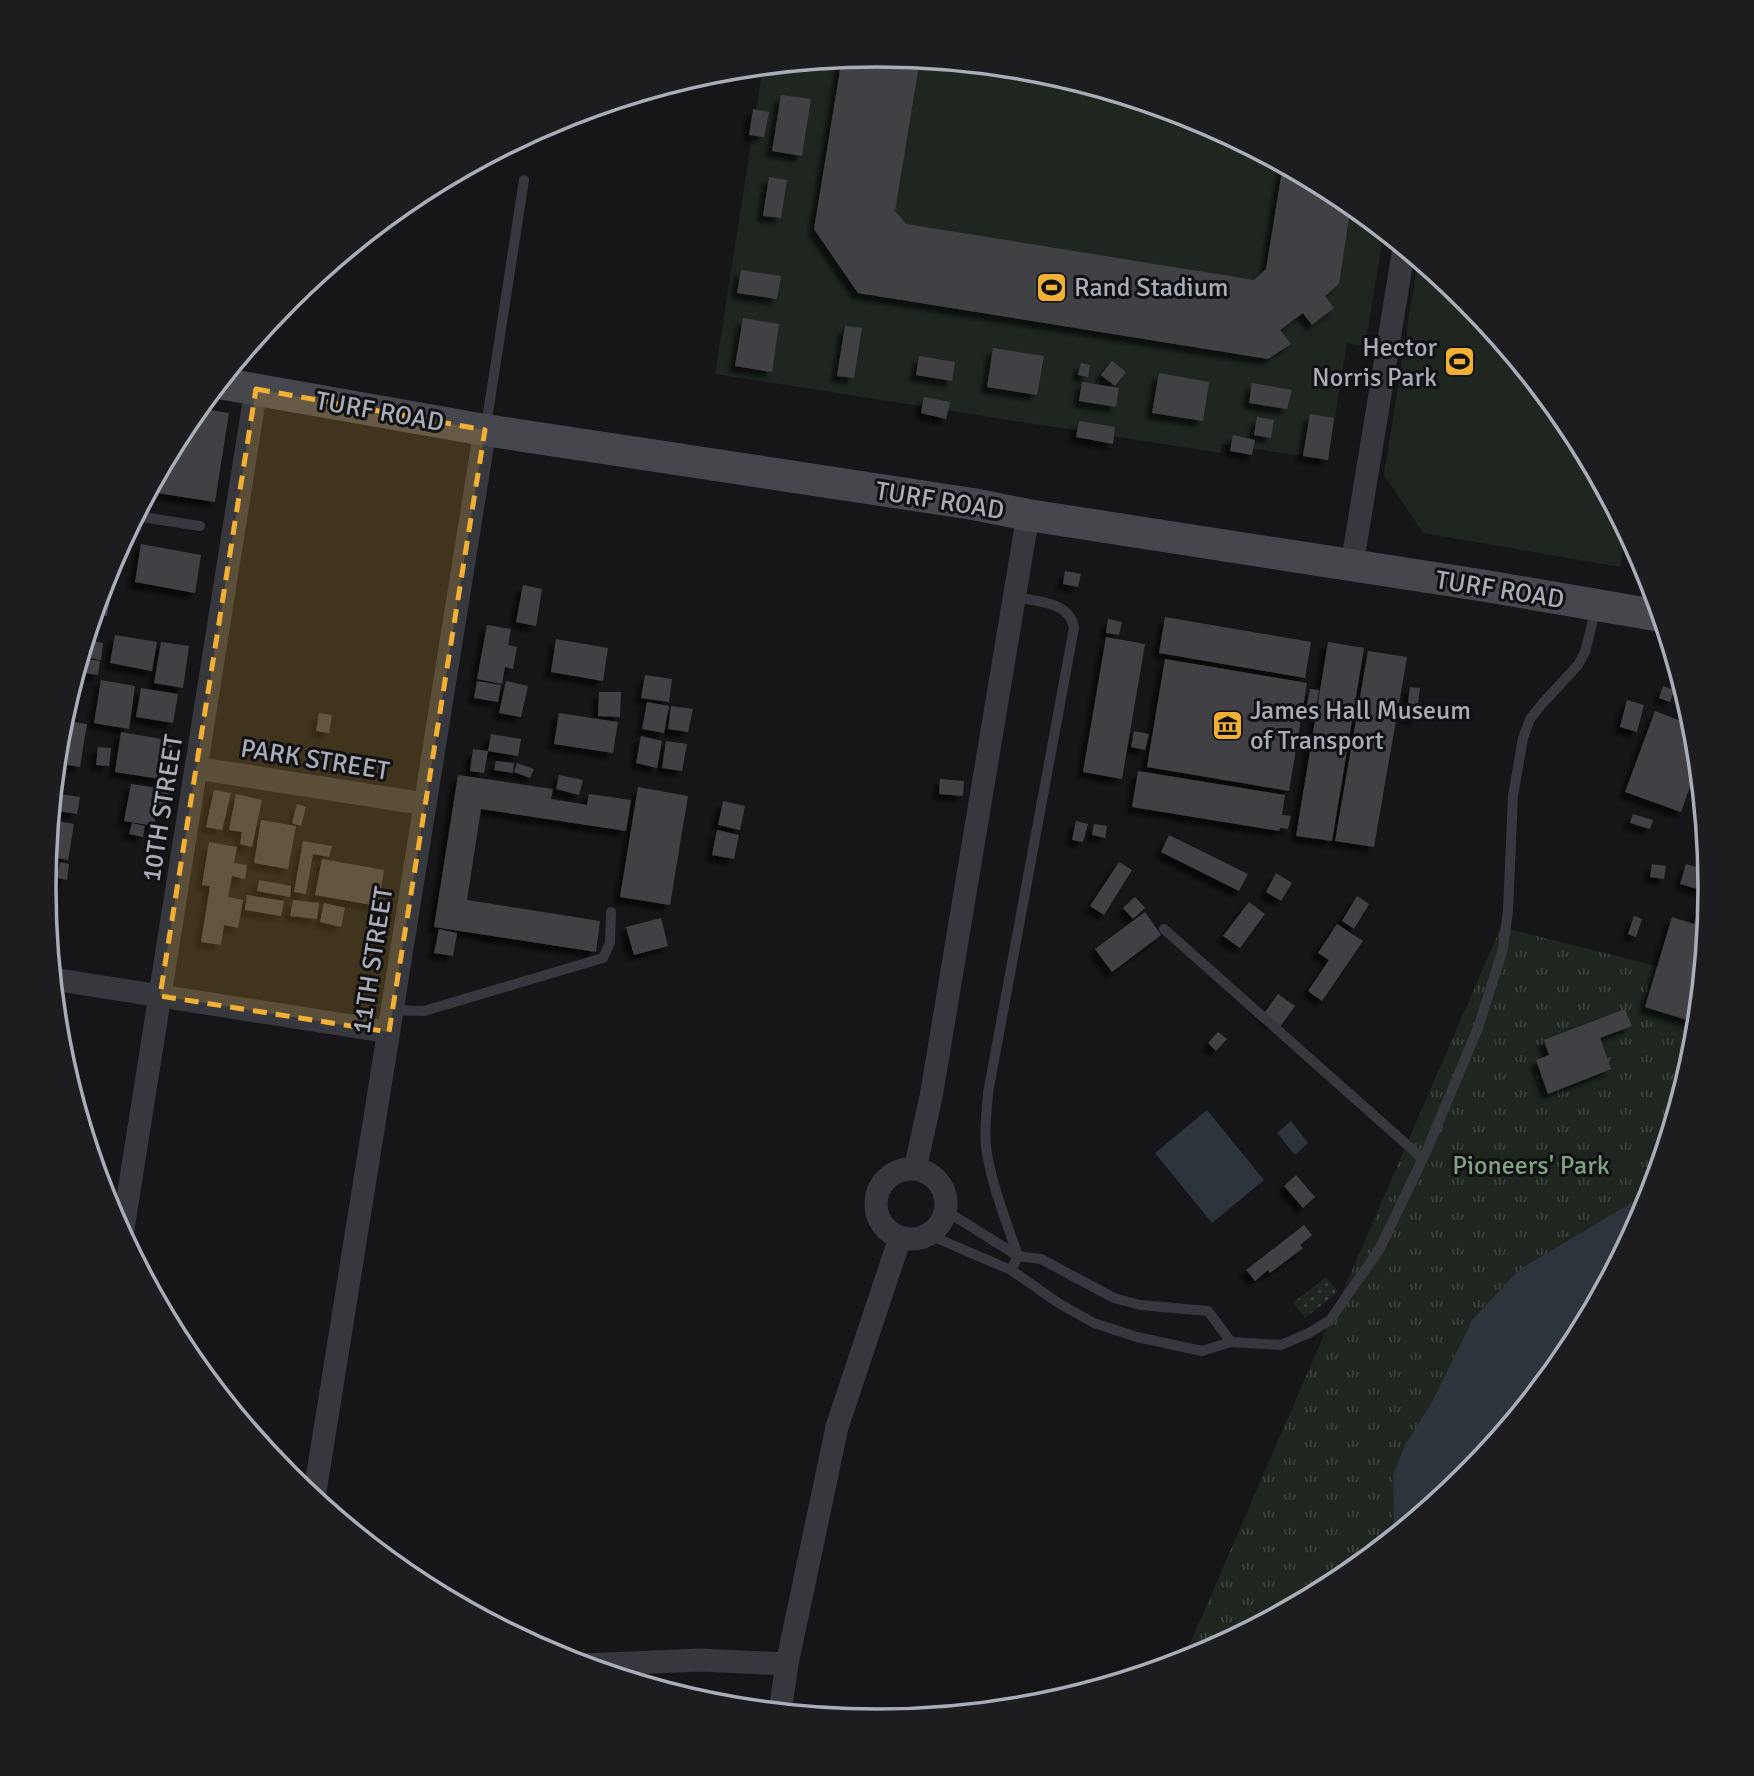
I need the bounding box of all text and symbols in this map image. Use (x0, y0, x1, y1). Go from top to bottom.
sports icon: Rand Stadium (1034, 270, 1068, 304)
place label: Rand Stadium (1074, 272, 1229, 304)
place label: Hector Norris Park (1312, 332, 1437, 394)
sports icon: Hector Norris Park (1443, 345, 1477, 379)
street label: TURF ROAD (313, 385, 447, 439)
street label: TURF ROAD (873, 475, 1006, 527)
street label: TURF ROAD (1433, 564, 1566, 616)
place label: James Hall Museum of Transport (1250, 695, 1471, 757)
museum icon: James Hall Museum of Transport (1210, 708, 1244, 742)
street label: 10TH STREET (136, 732, 190, 884)
street label: PARK STREET (238, 732, 392, 788)
street label: 11TH STREET (346, 884, 400, 1036)
park label: Pioneers' Park (1452, 1150, 1610, 1182)

